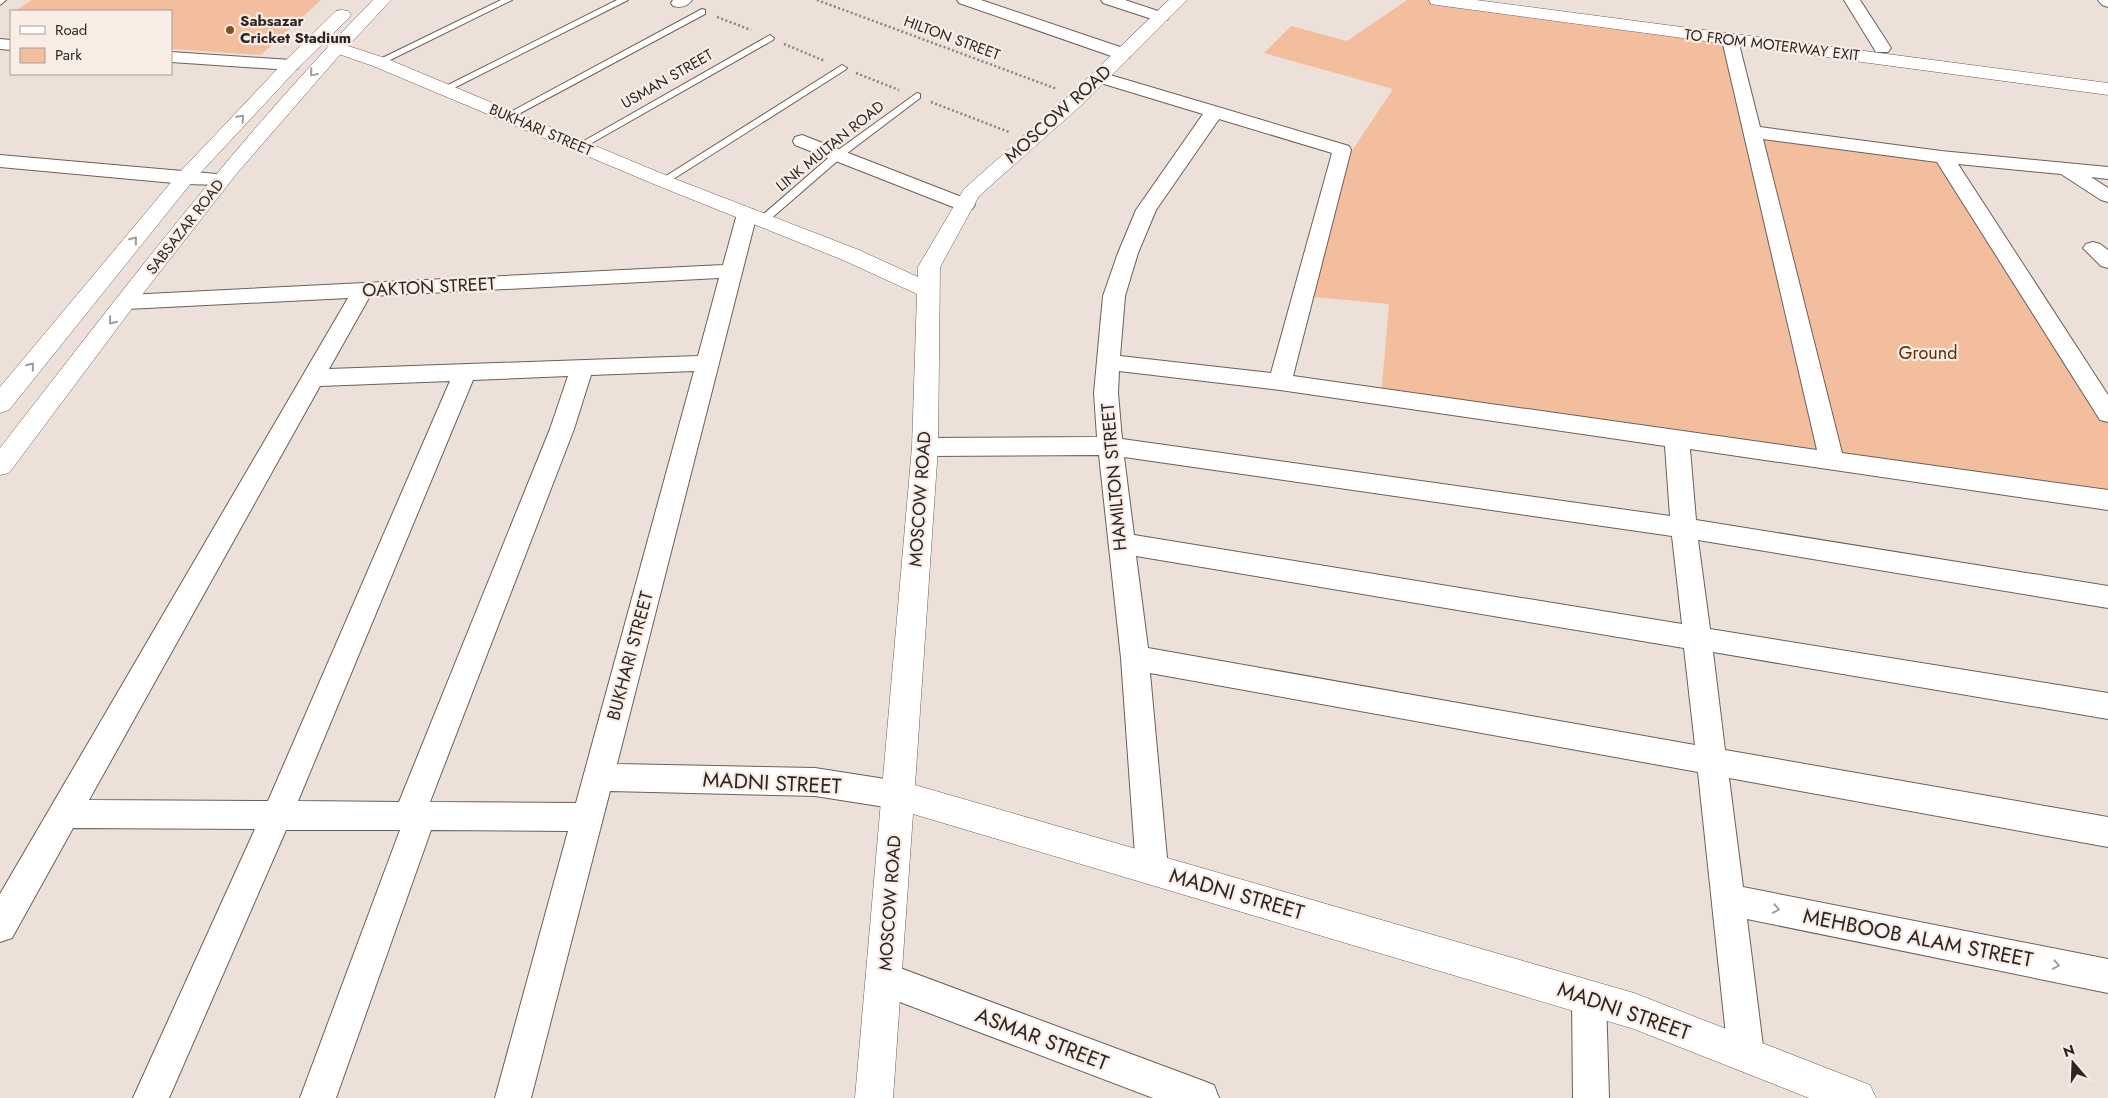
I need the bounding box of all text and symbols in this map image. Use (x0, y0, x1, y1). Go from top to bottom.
legend (10, 10, 172, 75)
place label: Sabsazar Cricket Stadium (240, 10, 351, 49)
street label: HILTON STREET (901, 10, 1003, 66)
text: Road (55, 19, 87, 41)
street label: TO FROM MOTERWAY EXIT (1683, 23, 1861, 67)
marker: Sabsazar Cricket Stadium (224, 24, 236, 36)
text: Park (55, 44, 82, 66)
street label: USMAN STREET (617, 44, 717, 114)
street label: MOSCOW ROAD (999, 59, 1117, 169)
one-way arrow (310, 67, 319, 76)
street label: LINK MULTAN ROAD (771, 95, 889, 197)
street label: BUKHARI STREET (486, 98, 596, 162)
one-way arrow (235, 115, 244, 124)
street label: SABSAZAR ROAD (141, 175, 229, 279)
one-way arrow (128, 237, 137, 246)
street label: OAKTON STREET (362, 270, 497, 303)
one-way arrow (109, 315, 117, 324)
park label: Ground (1899, 340, 1957, 366)
one-way arrow (25, 363, 33, 372)
street label: HAMILTON STREET (1095, 401, 1133, 552)
street label: MOSCOW ROAD (902, 430, 938, 568)
street label: BUKHARI STREET (600, 588, 660, 723)
street label: MADNI STREET (702, 764, 842, 802)
street label: MOSCOW ROAD (872, 834, 908, 972)
street label: MADNI STREET (1166, 860, 1308, 928)
street label: MEHBOOB ALAM STREET (1801, 901, 2036, 975)
one-way arrow (1772, 904, 1781, 914)
one-way arrow (2051, 960, 2060, 970)
street label: MADNI STREET (1554, 974, 1695, 1048)
street label: ASMAR STREET (971, 1000, 1113, 1078)
north arrow (2048, 1038, 2098, 1088)
text: N (2060, 1039, 2077, 1062)

